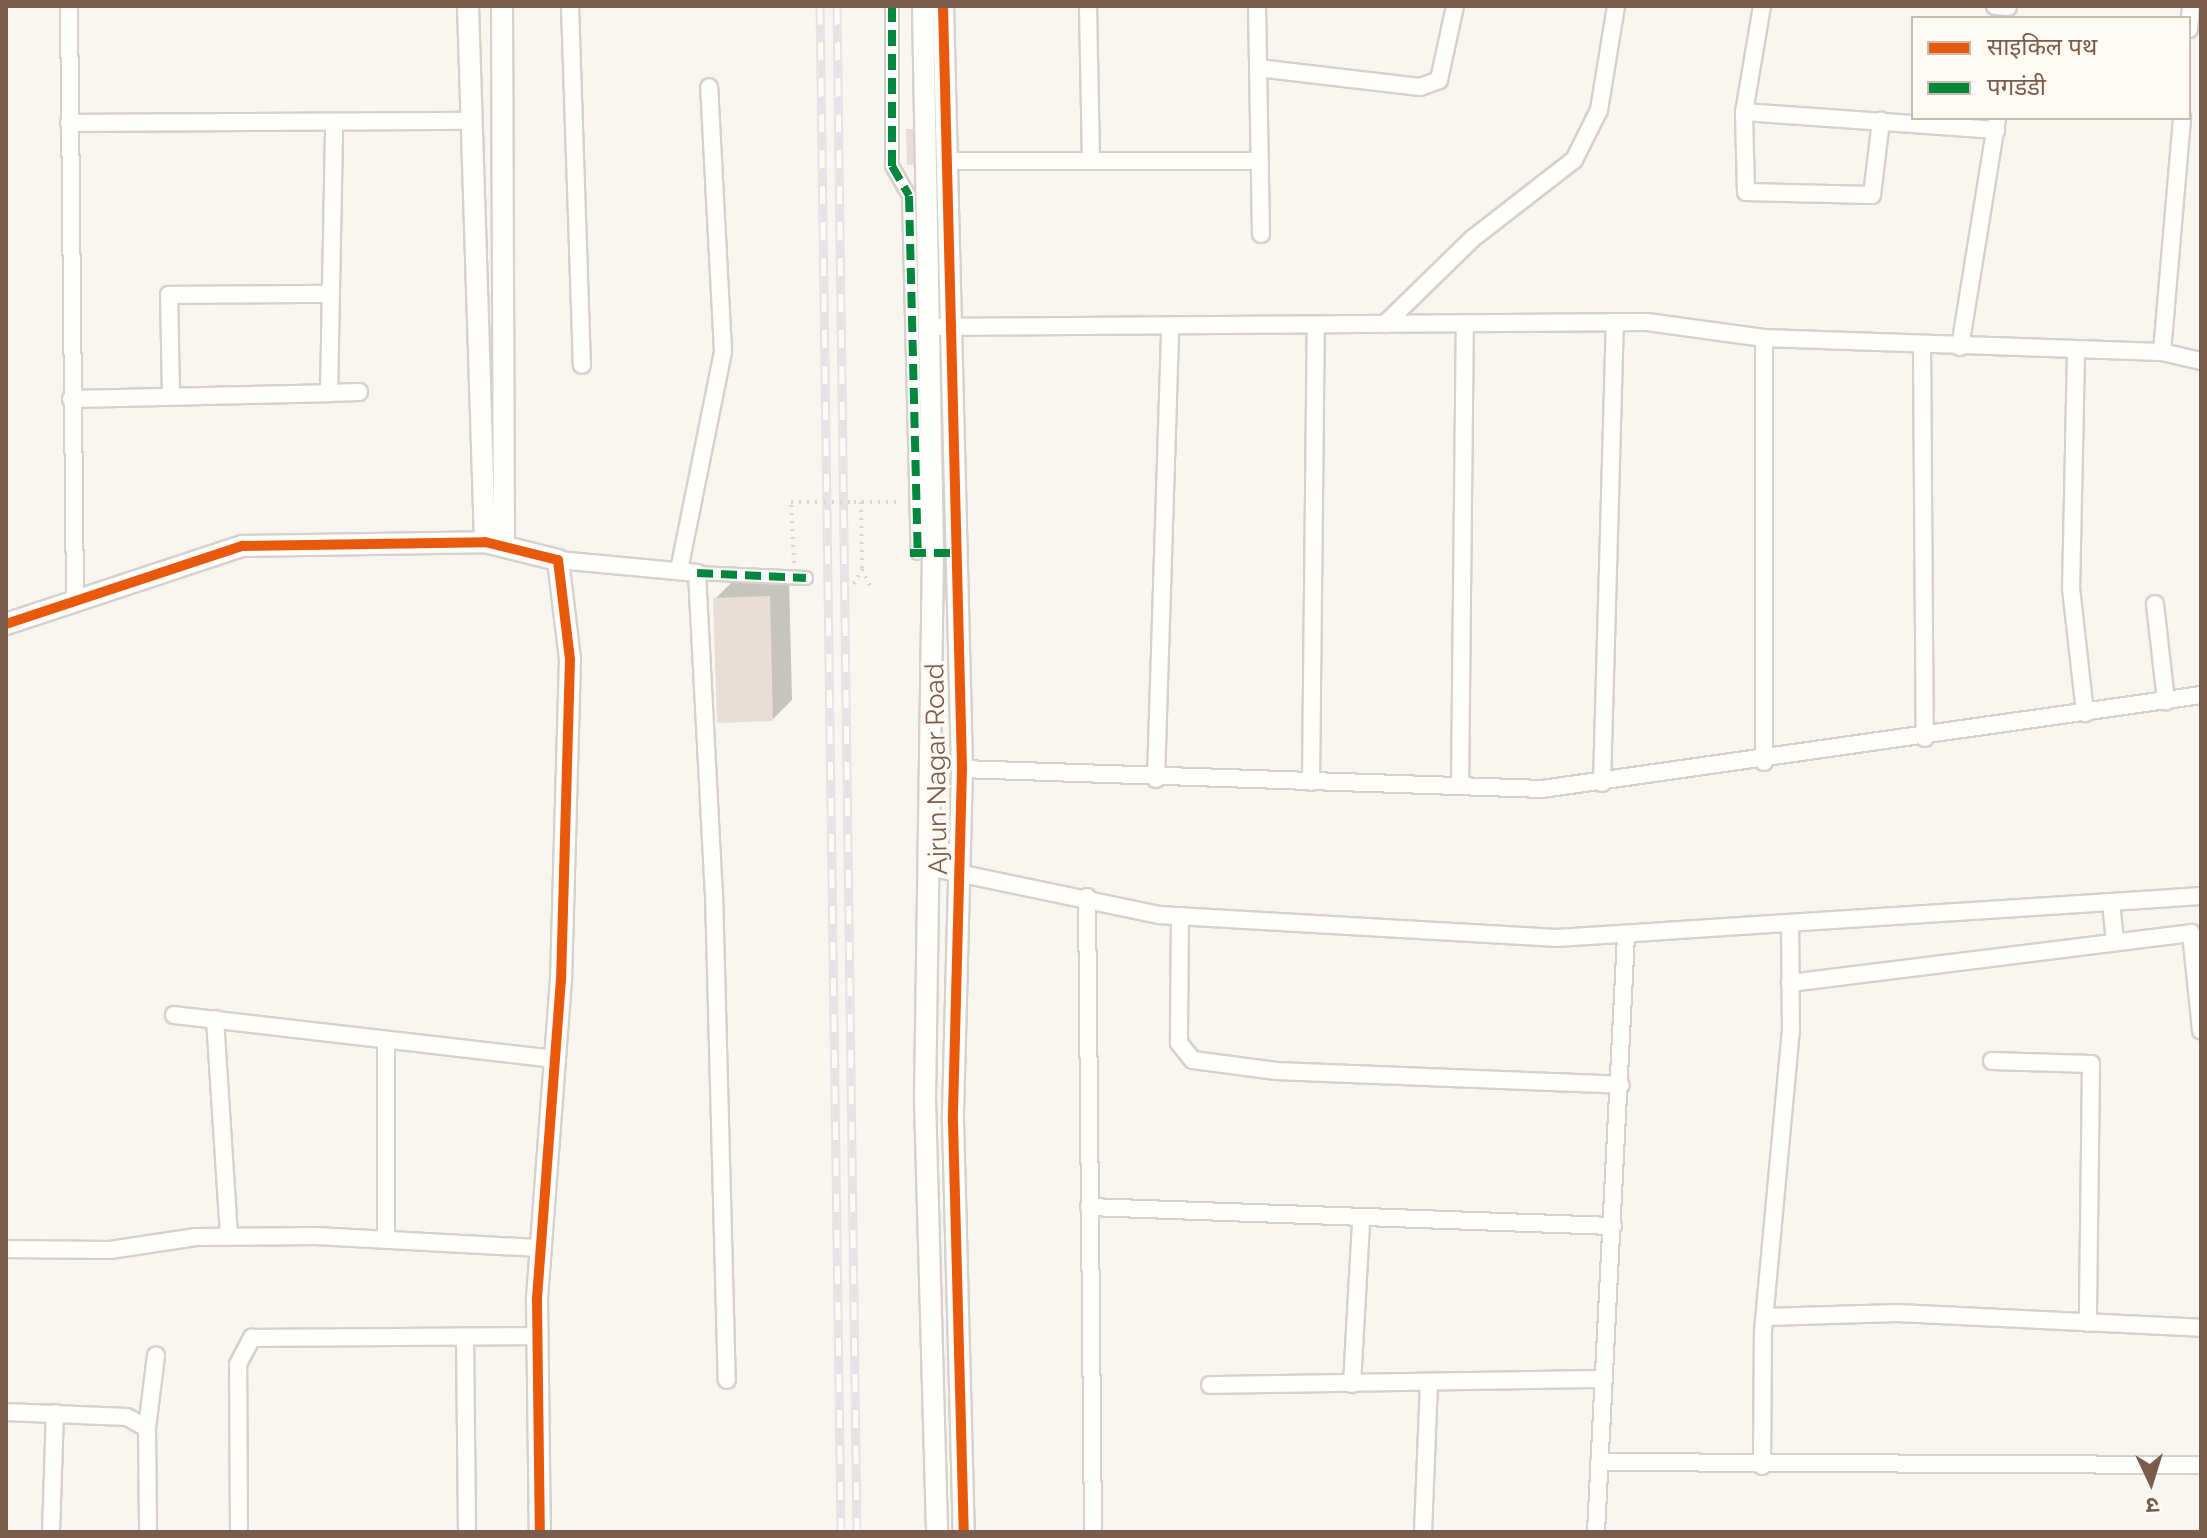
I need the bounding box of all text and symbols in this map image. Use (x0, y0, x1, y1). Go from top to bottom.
legend (1911, 16, 2191, 120)
text: साइकिल पथ (1987, 32, 2097, 61)
text: पगडंडी (1987, 72, 2046, 101)
street label: Ajrun Nagar Road (920, 663, 954, 875)
north arrow (2111, 1442, 2191, 1522)
text: उ (2145, 1493, 2160, 1519)

